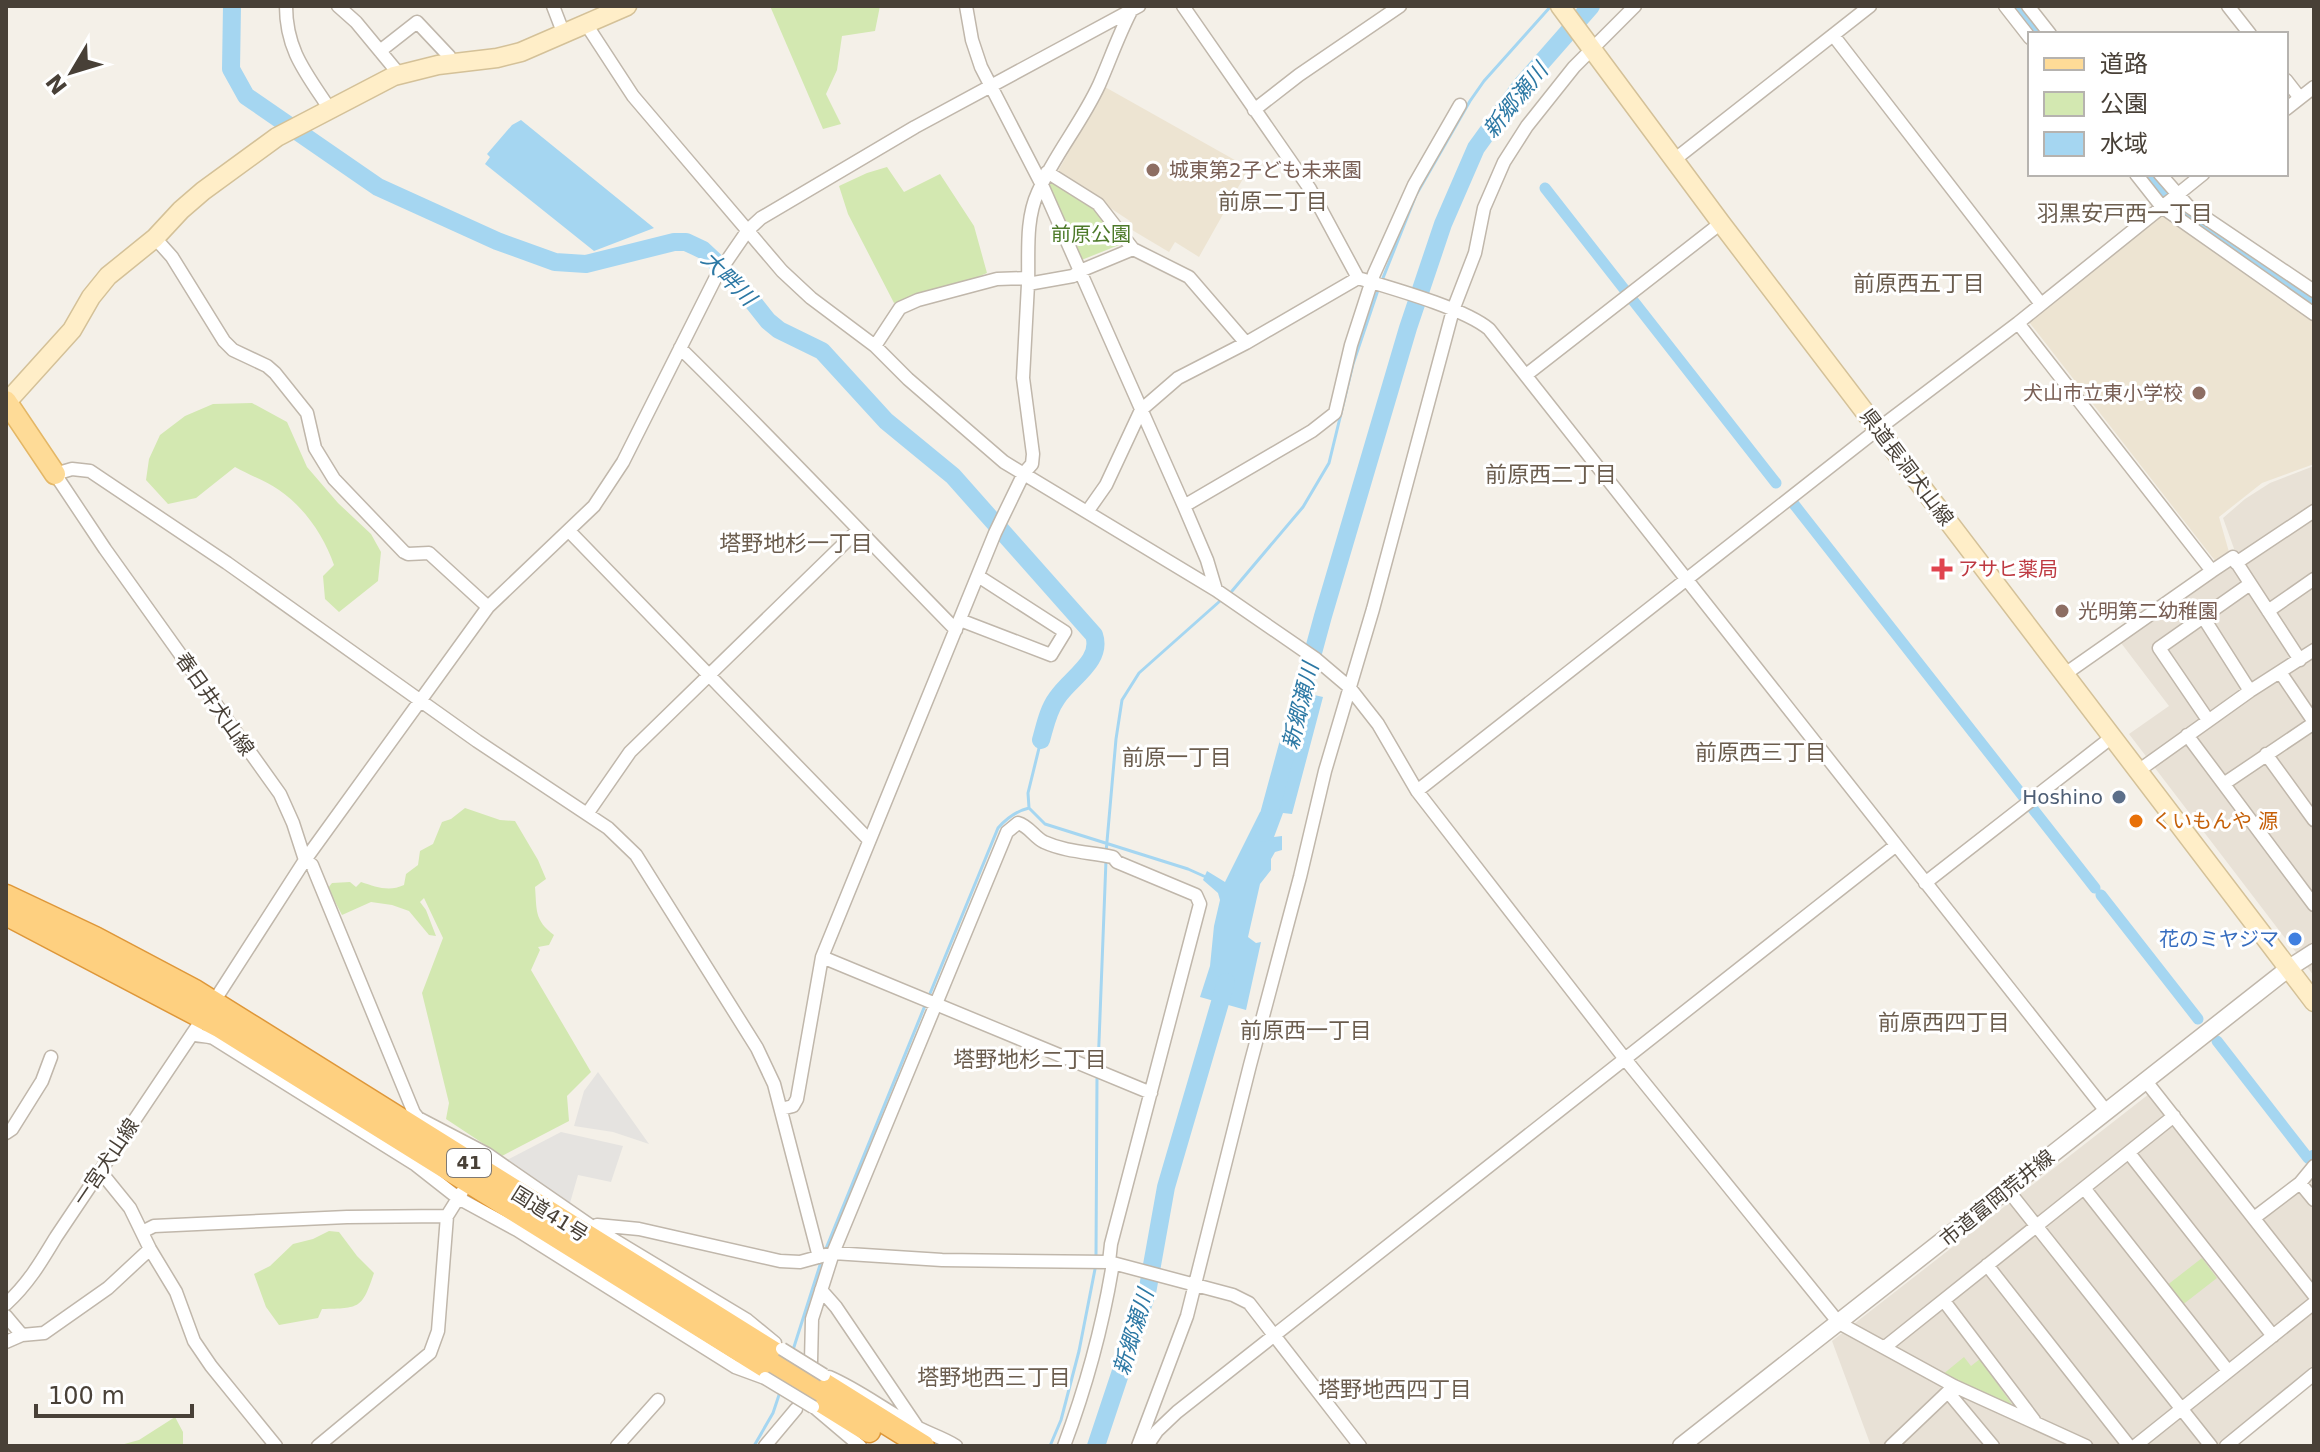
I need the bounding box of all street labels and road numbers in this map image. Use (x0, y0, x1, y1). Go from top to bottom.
street label: 県道長洞犬山線 (1855, 404, 1959, 530)
street label: 春日井犬山線 (171, 648, 259, 760)
street label: 一宮犬山線 (68, 1114, 144, 1210)
street label: 市道富岡荒井線 (1935, 1145, 2059, 1251)
road number: 41 (447, 1149, 491, 1177)
street label: 国道41号 (507, 1181, 593, 1247)

